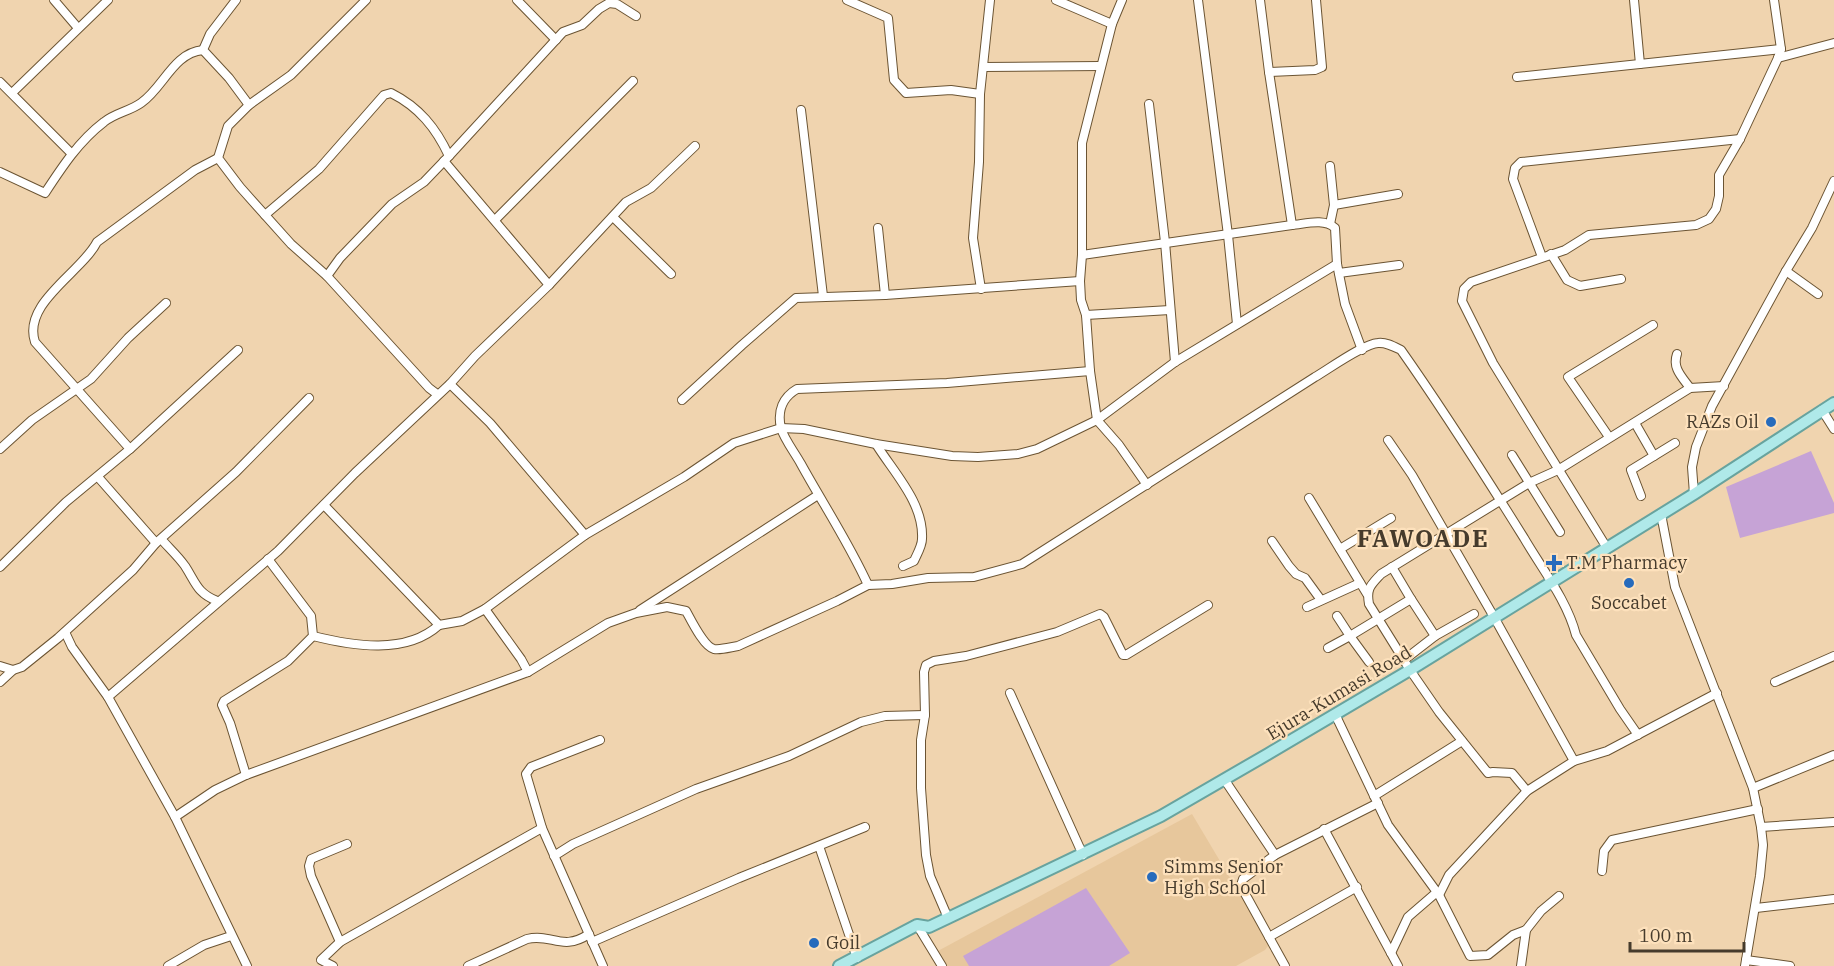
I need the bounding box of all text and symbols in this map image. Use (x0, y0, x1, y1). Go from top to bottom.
place label: RAZs Oil (1686, 410, 1759, 433)
marker: RAZs Oil (1764, 415, 1778, 429)
district label: FAWOADE (1357, 522, 1489, 554)
place label: T.M Pharmacy (1566, 551, 1688, 574)
marker: T.M Pharmacy (1547, 556, 1561, 570)
marker: Soccabet (1622, 576, 1636, 590)
place label: Soccabet (1591, 591, 1667, 614)
street label: Ejura-Kumasi Road (1262, 640, 1415, 745)
place label: Simms Senior High School (1164, 855, 1283, 899)
marker: Simms Senior High School (1145, 870, 1159, 884)
scale bar (1630, 915, 1744, 953)
text: 100 m (1639, 924, 1693, 947)
place label: Goil (826, 931, 860, 954)
marker: Goil (807, 936, 821, 950)

